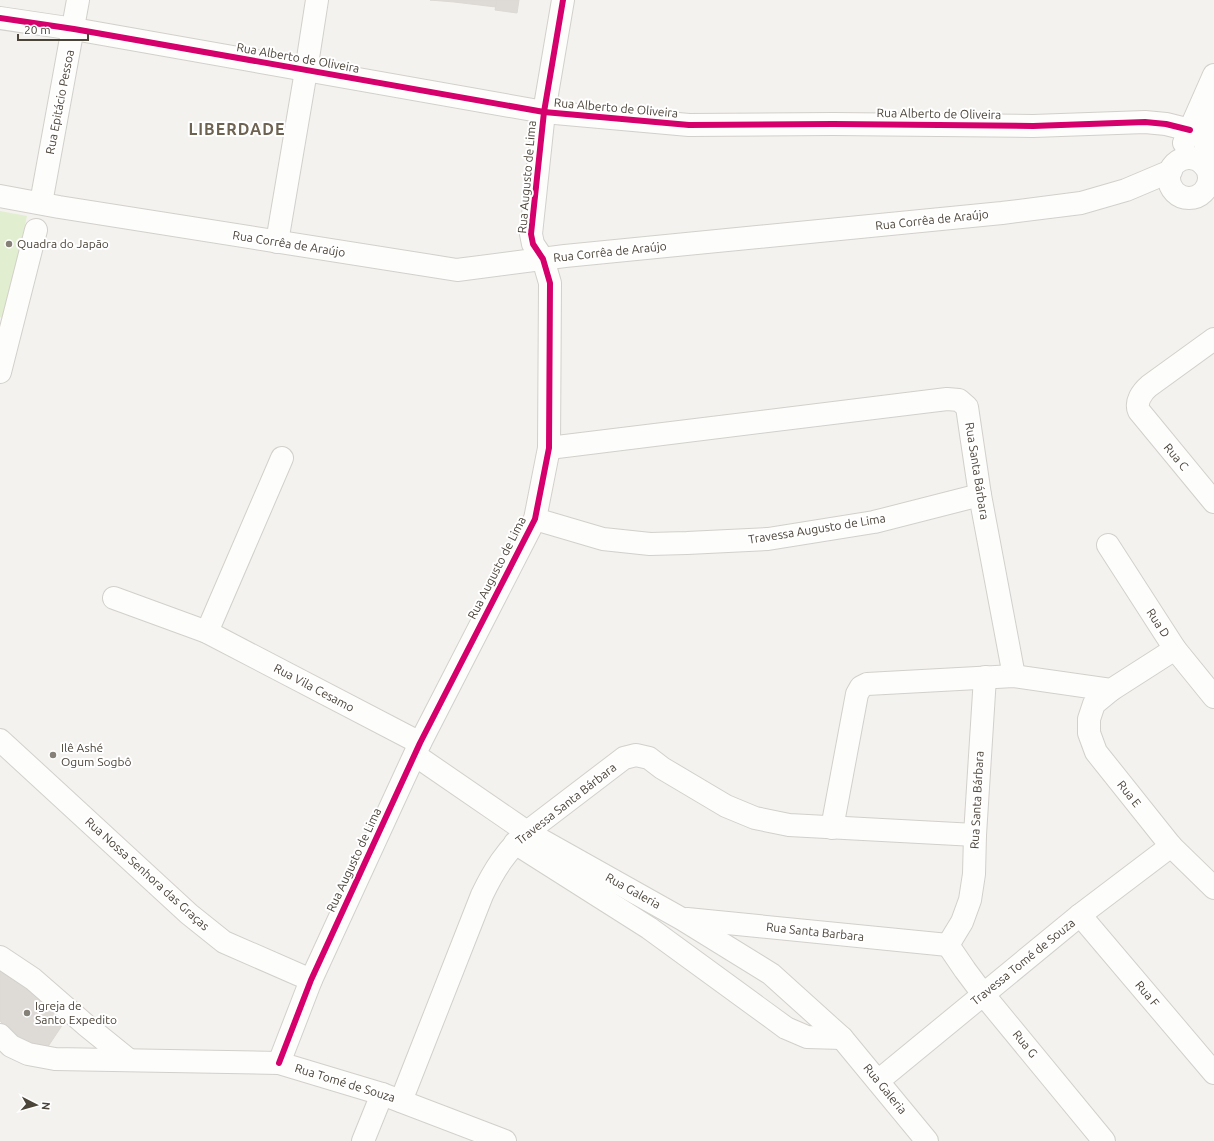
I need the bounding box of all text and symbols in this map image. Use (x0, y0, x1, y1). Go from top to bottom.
scale bar (18, 16, 88, 42)
text: 20 m (24, 23, 51, 36)
street label: Rua Alberto de Oliveira (236, 40, 361, 75)
street label: Rua Epitácio Pessoa (43, 49, 76, 155)
street label: Rua Alberto de Oliveira (553, 96, 679, 119)
street label: Rua Alberto de Oliveira (877, 106, 1001, 121)
district label: LIBERDADE (189, 120, 286, 138)
street label: Rua Augusto de Lima (515, 120, 538, 234)
street label: Rua Corrêa de Araújo (875, 207, 989, 232)
street label: Rua Corrêa de Araújo (232, 228, 346, 259)
place label: Quadra do Japão (17, 237, 109, 250)
marker: Quadra do Japão (4, 239, 14, 249)
street label: Rua Corrêa de Araújo (553, 239, 667, 264)
street label: Rua Santa Bárbara (963, 421, 992, 521)
street label: Rua C (1162, 441, 1192, 473)
street label: Travessa Augusto de Lima (747, 511, 886, 546)
street label: Rua Augusto de Lima (465, 514, 528, 621)
street label: Rua D (1144, 606, 1173, 640)
street label: Rua Vila Cesamo (272, 661, 357, 714)
place label: Ilê Ashé Ogum Sogbô (61, 741, 131, 768)
marker: Ilê Ashé Ogum Sogbô (48, 750, 58, 760)
street label: Rua Santa Bárbara (967, 750, 986, 849)
street label: Travessa Santa Bárbara (513, 760, 619, 847)
street label: Rua E (1115, 778, 1144, 810)
street label: Rua Augusto de Lima (324, 806, 383, 914)
street label: Rua Nossa Senhora das Graças (83, 815, 212, 933)
street label: Rua Galeria (604, 870, 663, 911)
street label: Travessa Tomé de Souza (968, 916, 1077, 1008)
street label: Rua Santa Barbara (765, 920, 865, 943)
street label: Rua F (1133, 978, 1162, 1009)
place label: Igreja de Santo Expedito (35, 999, 117, 1026)
marker: Igreja de Santo Expedito (22, 1008, 32, 1018)
street label: Rua G (1011, 1027, 1040, 1060)
street label: Rua Tomé de Souza (293, 1061, 397, 1104)
street label: Rua Galeria (861, 1061, 910, 1116)
north arrow (16, 1085, 56, 1125)
text: N (40, 1101, 52, 1111)

